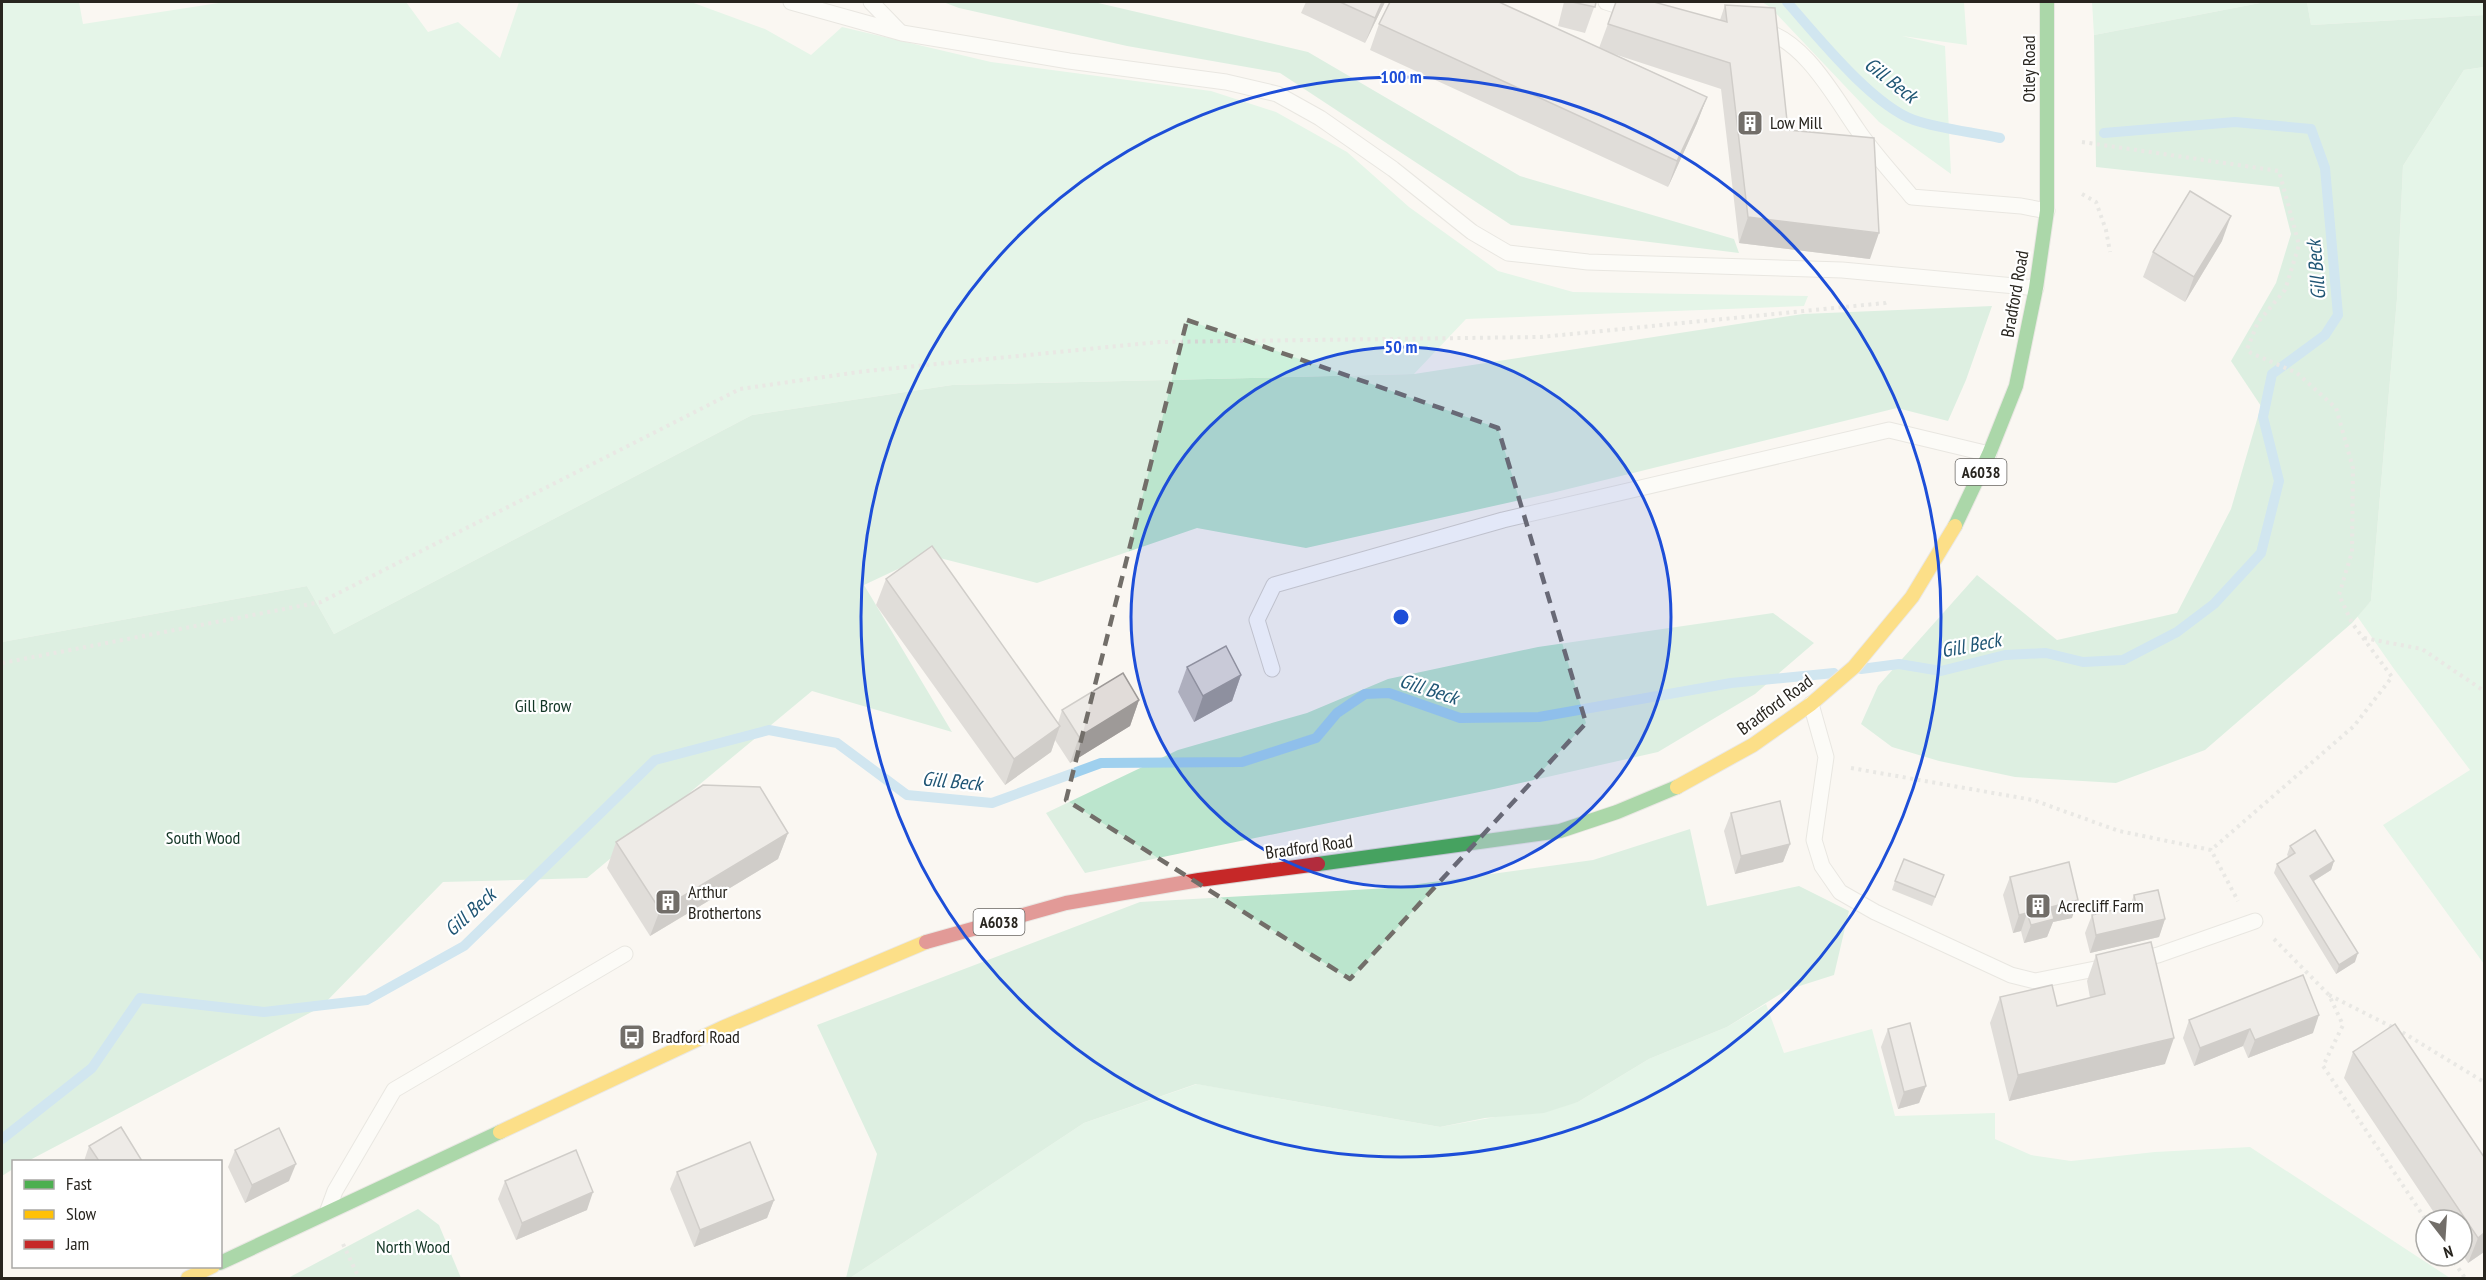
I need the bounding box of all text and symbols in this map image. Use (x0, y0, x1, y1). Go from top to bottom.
street label: Otley Road (2017, 36, 2040, 102)
water label: Gill Beck (1859, 51, 1924, 110)
text: 100 m (1380, 65, 1422, 88)
building icon: Low Mill (1735, 108, 1765, 138)
place label: Low Mill (1770, 111, 1823, 134)
water label: Gill Beck (2300, 237, 2332, 301)
street label: Bradford Road (1996, 249, 2033, 339)
text: 50 m (1385, 335, 1417, 358)
road number: A6038 (1956, 459, 2006, 485)
centre of rings (1391, 607, 1411, 627)
water label: Gill Beck (1939, 626, 2005, 663)
water label: Gill Beck (1396, 667, 1464, 711)
street label: Bradford Road (1732, 669, 1817, 740)
park label: Gill Brow (515, 694, 572, 717)
water label: Gill Beck (921, 765, 985, 797)
park label: South Wood (166, 826, 240, 849)
street label: Bradford Road (1264, 829, 1354, 864)
place label: Arthur Brothertons (688, 880, 761, 924)
water label: Gill Beck (439, 881, 503, 942)
building icon: Arthur Brothertons (653, 887, 683, 917)
building icon: Acrecliff Farm (2023, 891, 2053, 921)
place label: Acrecliff Farm (2058, 894, 2144, 917)
road number: A6038 (974, 909, 1024, 935)
bus stop icon: Bradford Road (617, 1022, 647, 1052)
place label: Bradford Road (652, 1025, 740, 1048)
legend (12, 1160, 222, 1268)
text: Fast (66, 1172, 92, 1195)
text: Slow (66, 1202, 97, 1225)
north arrow (2414, 1208, 2474, 1268)
text: Jam (65, 1232, 89, 1255)
park label: North Wood (376, 1235, 450, 1258)
text: N (2441, 1242, 2455, 1263)

